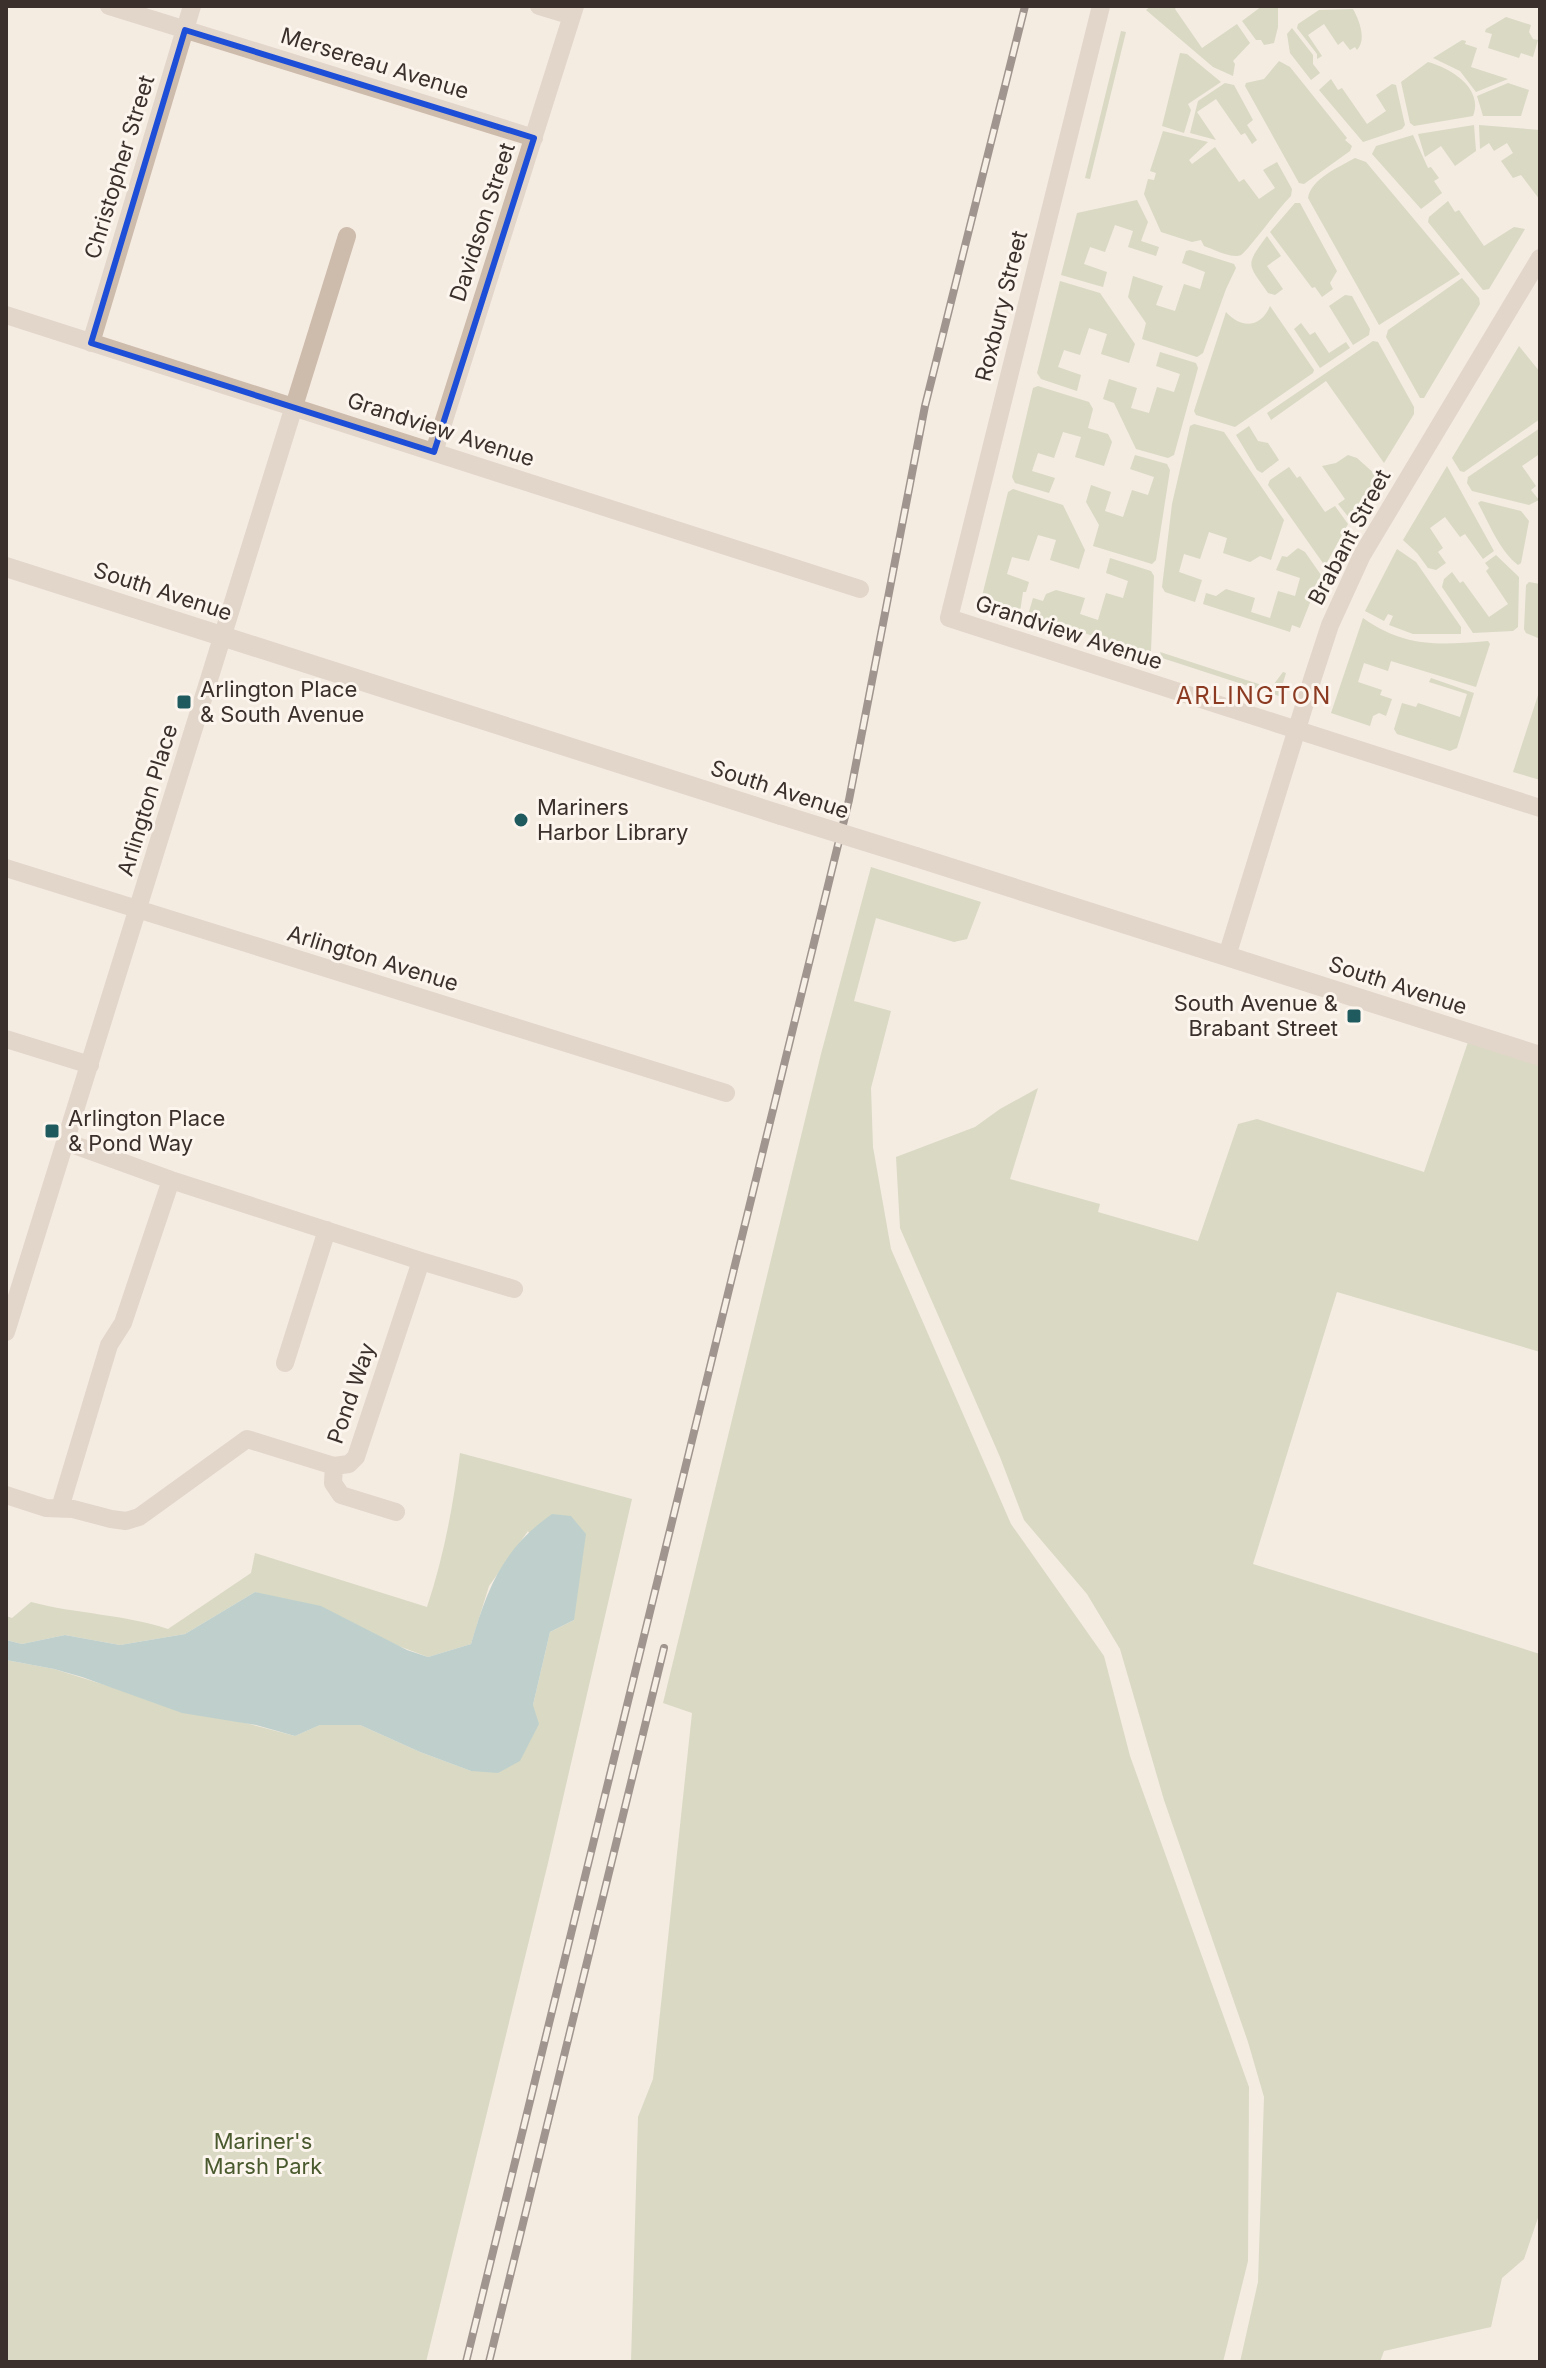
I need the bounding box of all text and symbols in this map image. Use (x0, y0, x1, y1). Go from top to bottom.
street label: Mersereau Avenue (278, 22, 472, 104)
street label: Christopher Street (79, 72, 159, 262)
street label: Davidson Street (444, 139, 520, 305)
street label: Roxbury Street (970, 228, 1032, 384)
street label: Grandview Avenue (344, 386, 538, 472)
street label: Brabant Street (1302, 465, 1396, 609)
street label: South Avenue (91, 556, 235, 626)
street label: Grandview Avenue (972, 589, 1166, 675)
place label: Arlington Place & South Avenue (200, 676, 364, 727)
district label: ARLINGTON (1176, 681, 1332, 710)
marker: Arlington Place & South Avenue (175, 693, 193, 711)
street label: Arlington Place (112, 721, 182, 879)
street label: South Avenue (708, 754, 852, 824)
place label: Mariners Harbor Library (537, 794, 688, 845)
marker: Mariners Harbor Library (512, 811, 530, 829)
street label: Arlington Avenue (284, 920, 462, 996)
street label: South Avenue (1326, 950, 1470, 1020)
place label: South Avenue & Brabant Street (1174, 990, 1338, 1041)
marker: South Avenue & Brabant Street (1345, 1007, 1363, 1025)
place label: Arlington Place & Pond Way (68, 1105, 225, 1156)
marker: Arlington Place & Pond Way (43, 1122, 61, 1140)
street label: Pond Way (322, 1339, 380, 1447)
park label: Mariner's Marsh Park (204, 2128, 322, 2179)

